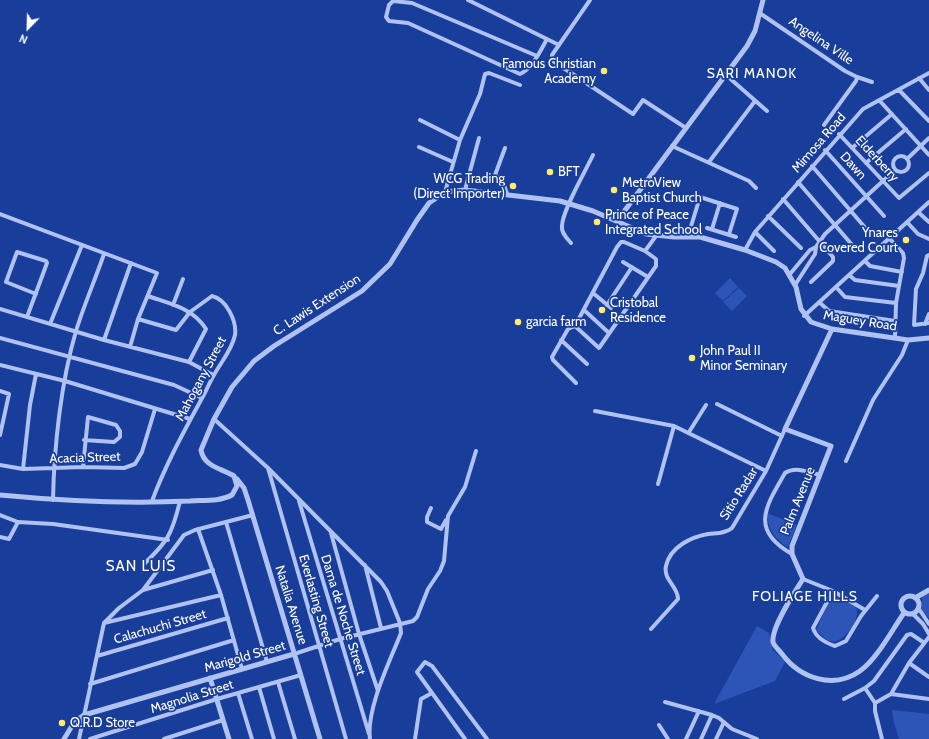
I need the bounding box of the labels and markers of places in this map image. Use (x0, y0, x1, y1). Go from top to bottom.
place label: Famous Christian Academy (502, 56, 596, 87)
marker: Famous Christian Academy (599, 66, 609, 76)
place label: BFT (558, 164, 580, 180)
marker: BFT (545, 167, 555, 177)
place label: WCG Trading (Direct Importer) (413, 171, 505, 202)
place label: MetroView Baptist Church (622, 175, 702, 206)
marker: WCG Trading (Direct Importer) (508, 181, 518, 191)
marker: MetroView Baptist Church (609, 185, 619, 195)
place label: Prince of Peace Integrated School (605, 207, 702, 238)
marker: Prince of Peace Integrated School (592, 217, 602, 227)
place label: Ynares Covered Court (819, 225, 898, 256)
marker: Ynares Covered Court (901, 235, 911, 245)
place label: Cristobal Residence (610, 295, 666, 326)
marker: Cristobal Residence (597, 305, 607, 315)
place label: garcia farm (526, 314, 586, 330)
marker: garcia farm (513, 317, 523, 327)
place label: John Paul II Minor Seminary (700, 343, 787, 374)
marker: John Paul II Minor Seminary (687, 353, 697, 363)
place label: Q.R.D Store (70, 715, 135, 731)
marker: Q.R.D Store (57, 718, 67, 728)

